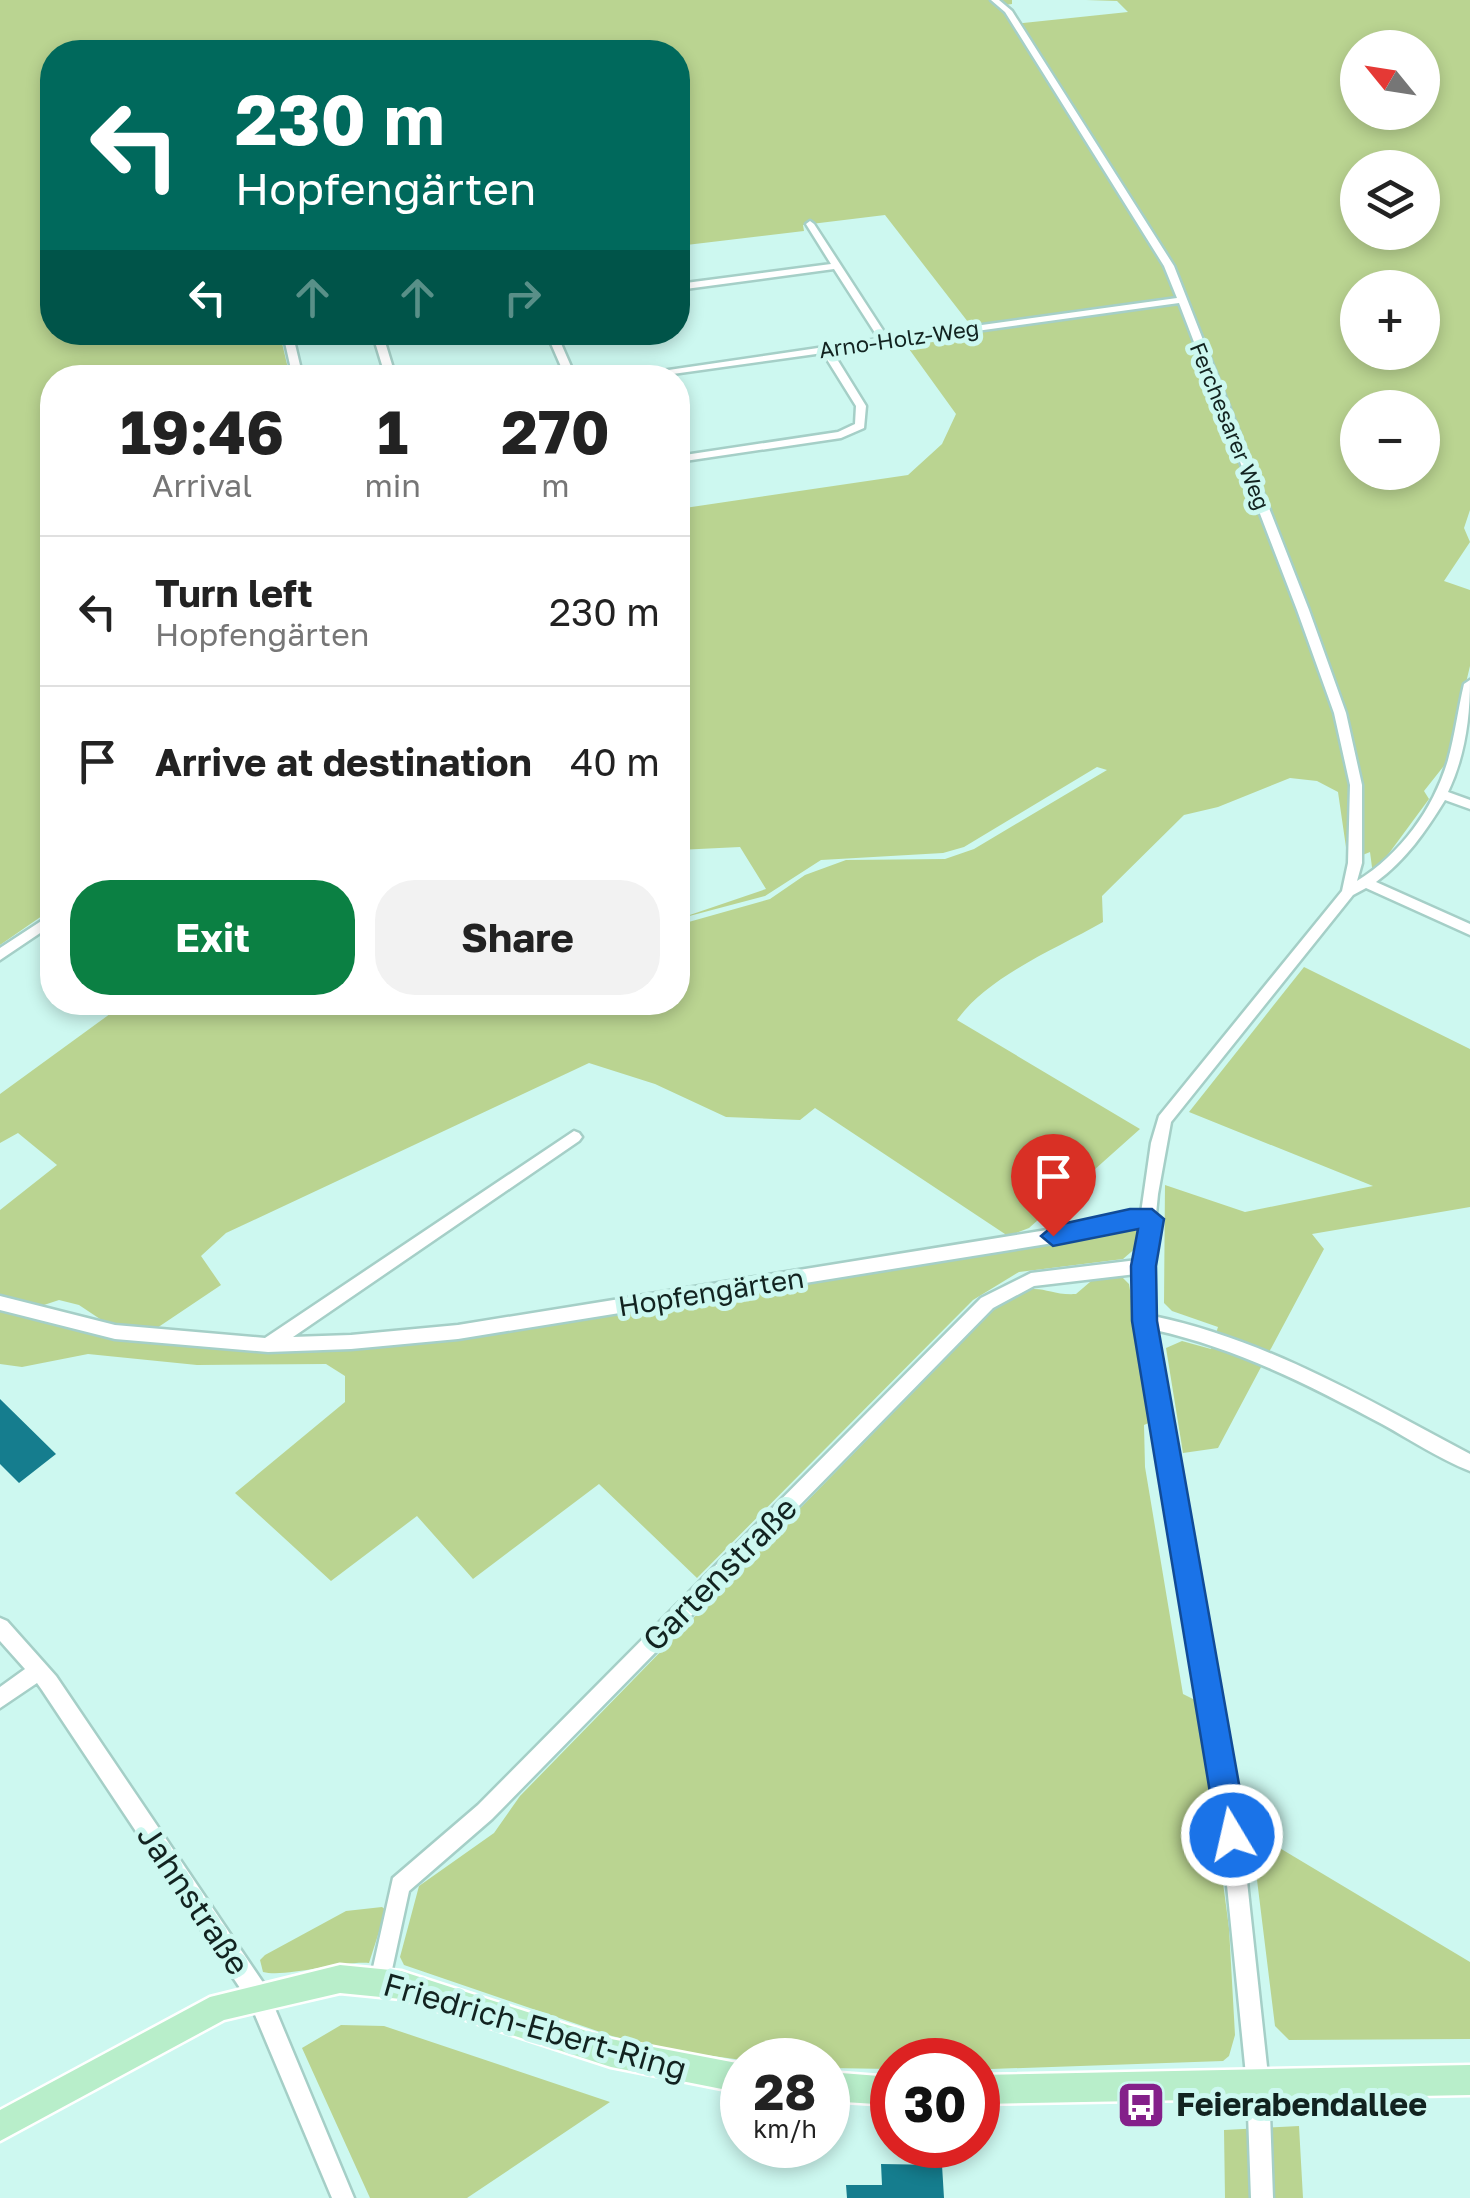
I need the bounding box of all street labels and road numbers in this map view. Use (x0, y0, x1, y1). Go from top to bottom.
street label: Arno-Holz-Weg (817, 314, 981, 363)
street label: Ferchesarer Weg (1185, 338, 1276, 513)
street label: Hopfengärten (616, 1261, 806, 1322)
street label: Gartenstraße (634, 1488, 804, 1658)
street label: Jahnstraße (130, 1817, 258, 1981)
street label: Friedrich-Ebert-Ring (379, 1965, 691, 2088)

